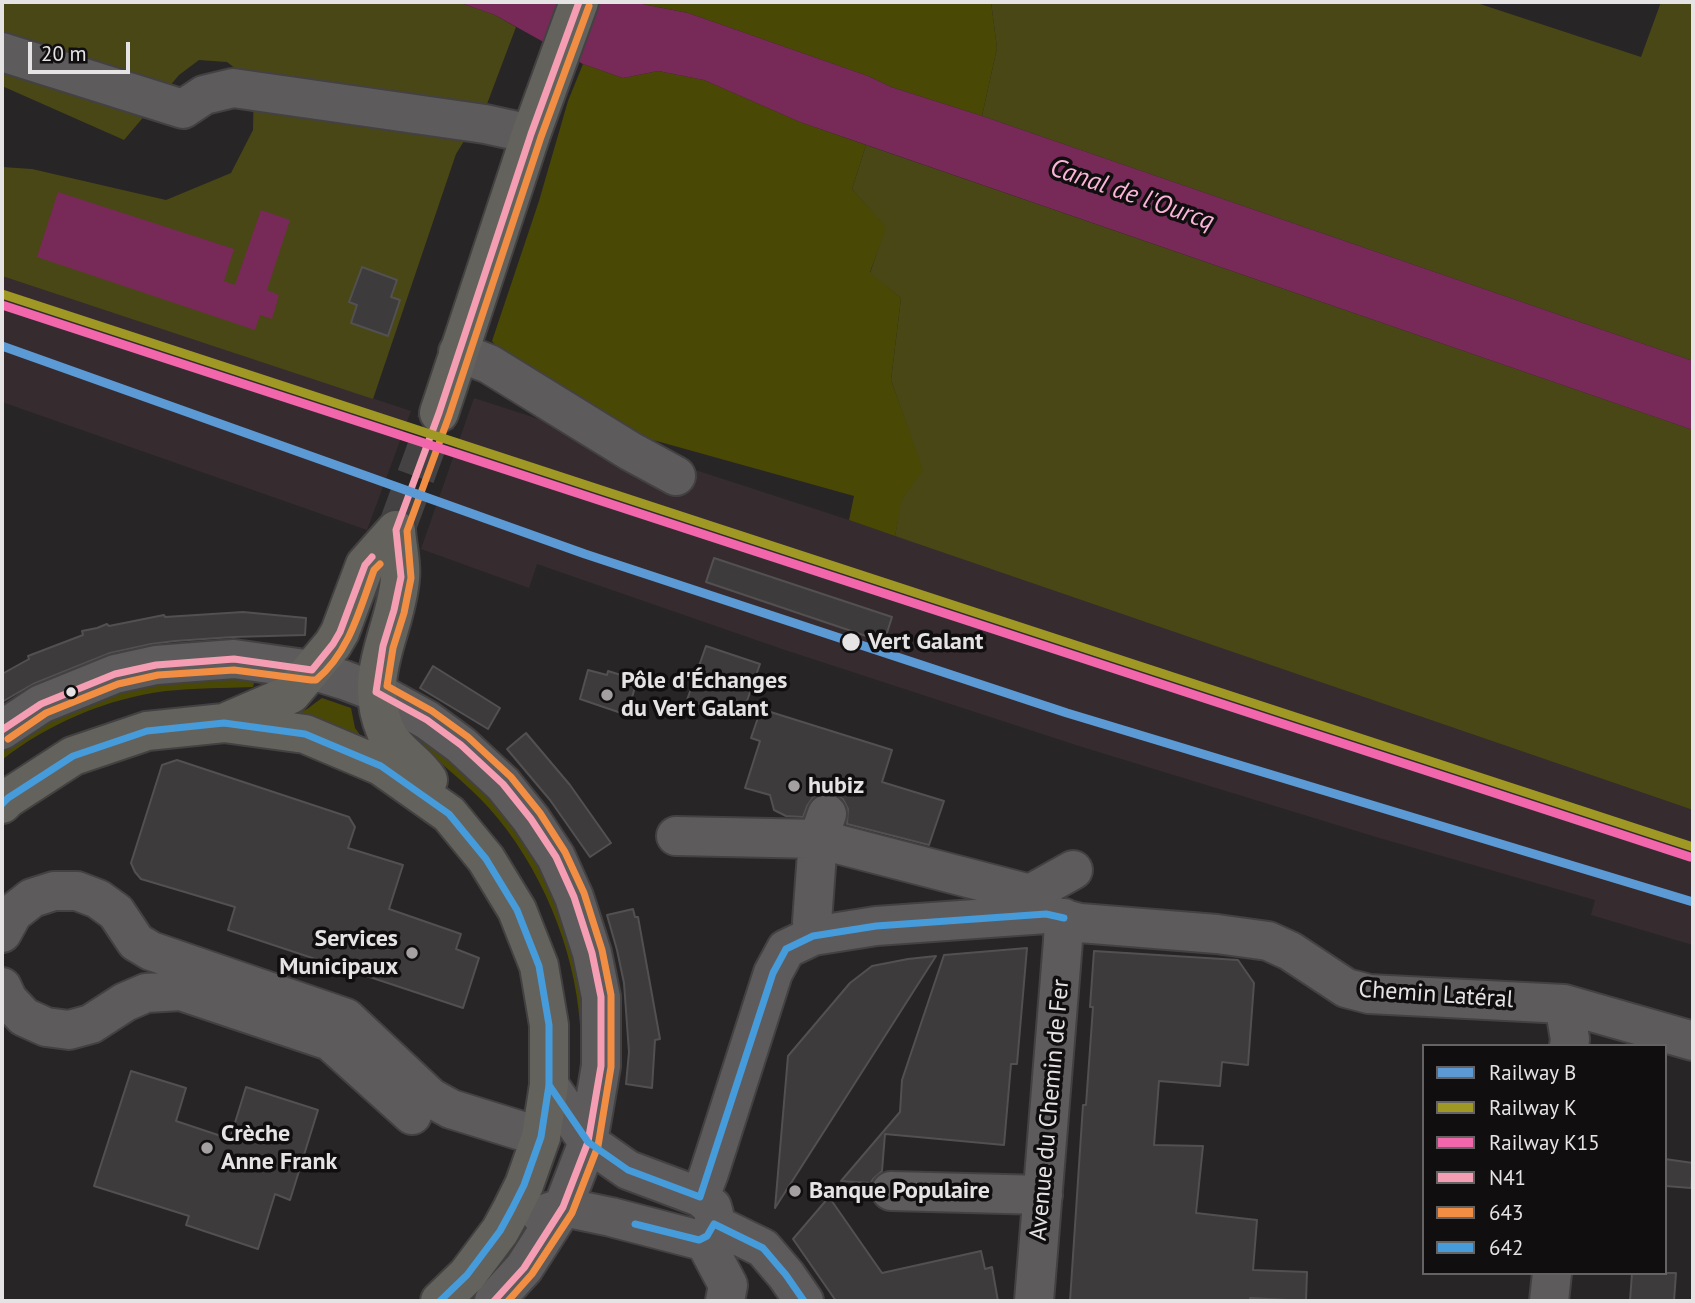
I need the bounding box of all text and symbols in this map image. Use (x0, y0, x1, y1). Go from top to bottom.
scale bar (32, 28, 133, 72)
text: 20 m (41, 40, 87, 67)
water label: Canal de l'Ourcq (1046, 152, 1218, 238)
place label: Vert Galant (868, 628, 983, 656)
marker: Vert Galant (840, 631, 862, 653)
place label: Pôle d'Échanges du Vert Galant (621, 667, 787, 723)
unlabelled marker (64, 685, 78, 699)
marker: Pôle d'Échanges du Vert Galant (599, 687, 615, 703)
place label: hubiz (808, 772, 864, 800)
marker: hubiz (786, 778, 802, 794)
place label: Services Municipaux (279, 925, 398, 981)
marker: Services Municipaux (404, 945, 420, 961)
street label: Chemin Latéral (1357, 975, 1515, 1015)
street label: Avenue du Chemin de Fer (1024, 978, 1076, 1242)
legend (1422, 1044, 1667, 1275)
text: Railway B (1489, 1059, 1576, 1086)
text: Railway K (1489, 1094, 1577, 1121)
place label: Crèche Anne Frank (221, 1120, 337, 1176)
text: Railway K15 (1489, 1129, 1600, 1156)
marker: Crèche Anne Frank (199, 1140, 215, 1156)
text: N41 (1489, 1164, 1526, 1191)
place label: Banque Populaire (809, 1177, 990, 1205)
marker: Banque Populaire (787, 1183, 803, 1199)
text: 643 (1489, 1199, 1523, 1226)
text: 642 (1489, 1234, 1523, 1261)

